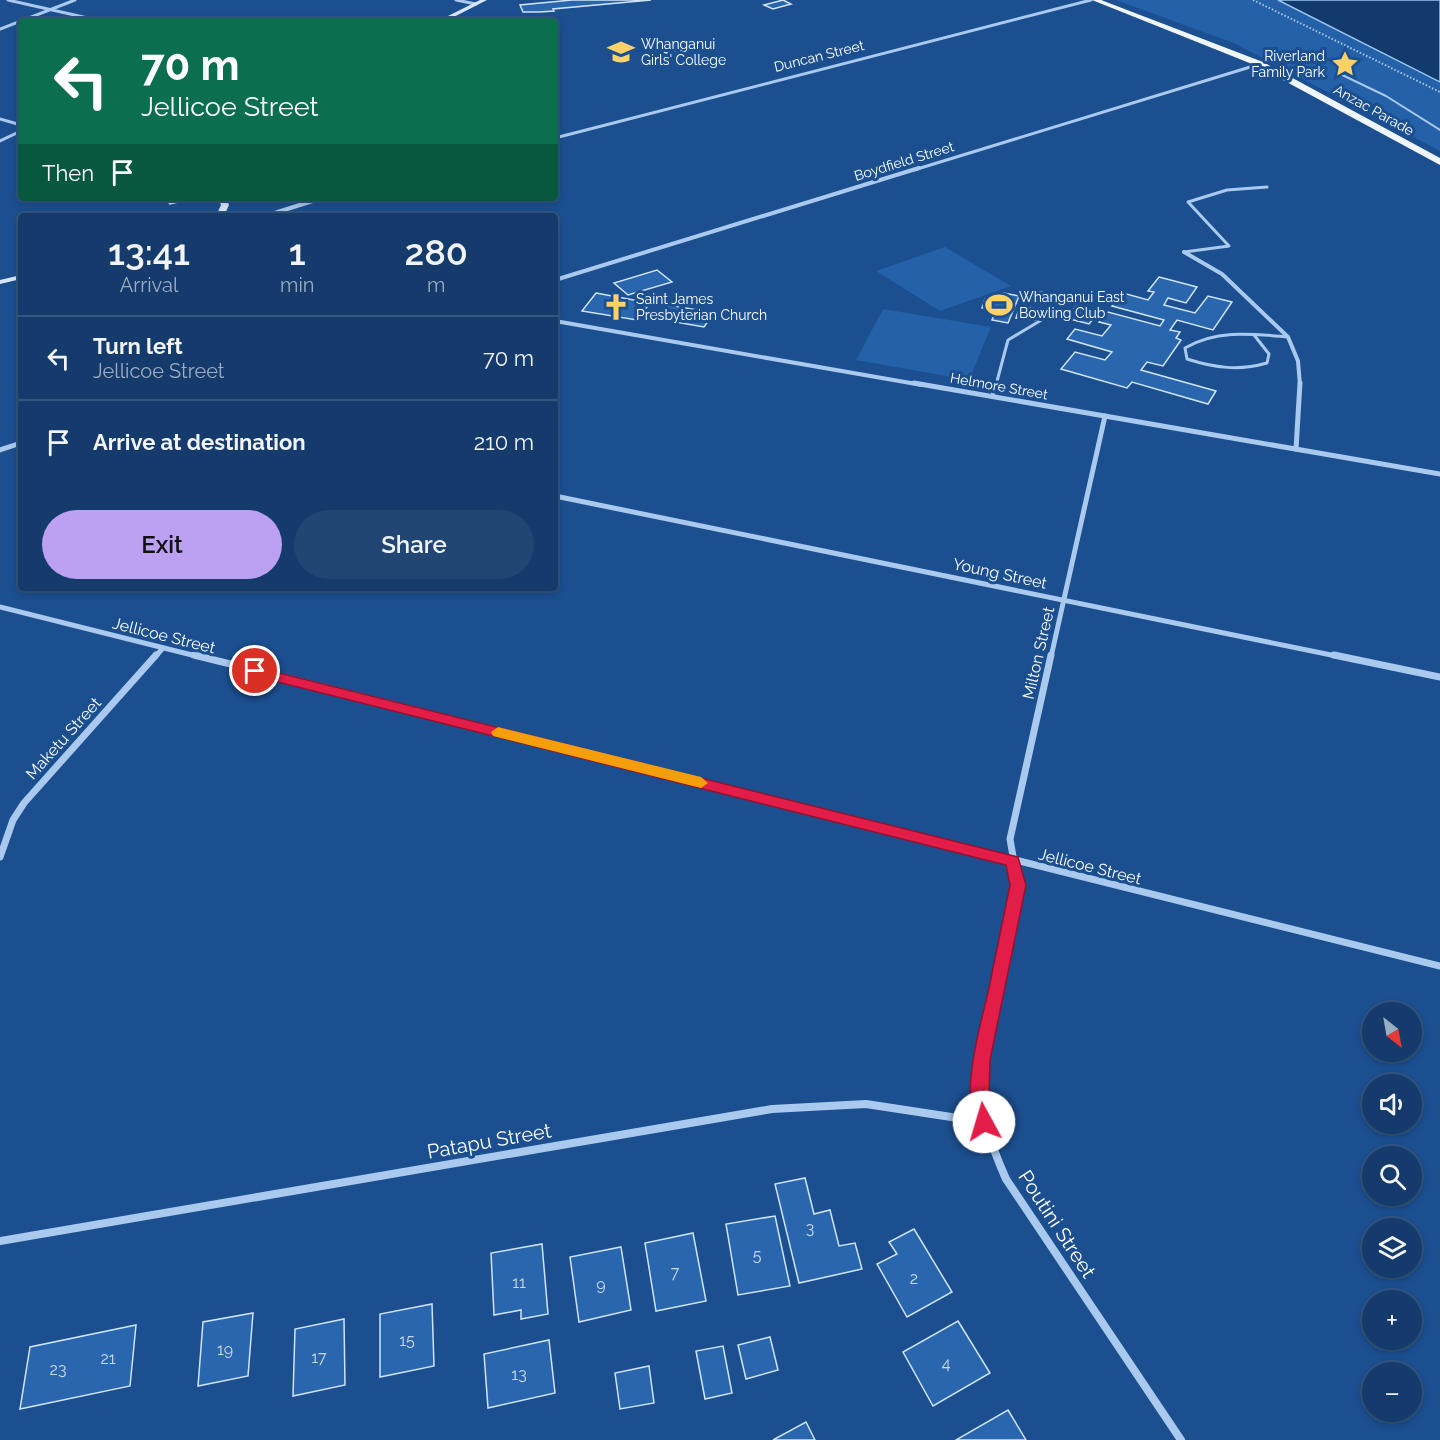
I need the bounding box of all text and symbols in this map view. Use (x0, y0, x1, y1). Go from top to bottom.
place label: Whanganui Girls' College (641, 36, 726, 68)
school or university icon: Whanganui Girls' College (606, 37, 636, 67)
street label: Duncan Street (772, 37, 866, 75)
text: 70 m (141, 41, 240, 90)
icon: left (42, 42, 120, 120)
place label: Riverland Family Park (1251, 48, 1326, 80)
place icon: Riverland Family Park (1330, 49, 1360, 79)
street label: Anzac Parade (1331, 81, 1417, 139)
text: Jellicoe Street (141, 91, 319, 122)
street label: Boydfield Street (852, 138, 956, 184)
icon: arrive (106, 156, 139, 189)
text: Then (42, 160, 94, 186)
text: 13:41 (108, 231, 190, 273)
text: 1 (289, 231, 306, 273)
text: 280 (404, 231, 468, 273)
text: Arrival (120, 273, 178, 297)
text: min (280, 273, 314, 297)
text: m (427, 273, 445, 297)
place label: Whanganui East Bowling Club (1019, 289, 1125, 321)
sports icon: Whanganui East Bowling Club (984, 290, 1014, 320)
place label: Saint James Presbyterian Church (636, 291, 767, 323)
church icon: Saint James Presbyterian Church (601, 292, 631, 322)
text: Turn left (93, 333, 183, 359)
icon: left (42, 342, 75, 375)
text: 70 m (483, 345, 534, 371)
text: Jellicoe Street (93, 359, 225, 383)
street label: Helmore Street (949, 370, 1049, 403)
icon: arrive (42, 426, 75, 459)
text: Arrive at destination (93, 429, 306, 455)
text: 210 m (474, 429, 534, 455)
button: Exit (42, 510, 282, 579)
button: Share (294, 510, 534, 579)
street label: Young Street (951, 554, 1049, 593)
street label: Milton Street (1019, 604, 1059, 701)
street label: Jellicoe Street (111, 614, 218, 658)
pin (229, 645, 280, 696)
icon: arrive (238, 654, 271, 687)
street label: Maketu Street (22, 693, 105, 783)
street label: Jellicoe Street (1037, 845, 1144, 889)
north arrow (1362, 1002, 1422, 1062)
map controls (1362, 1002, 1422, 1422)
button: sound (1362, 1074, 1422, 1134)
position arrow (952, 1090, 1016, 1154)
street label: Patapu Street (425, 1118, 553, 1164)
button: search (1362, 1146, 1422, 1206)
street label: Poutini Street (1013, 1166, 1101, 1283)
button: layers (1362, 1218, 1422, 1278)
house number: 3 (806, 1219, 814, 1238)
house number: 5 (753, 1246, 762, 1265)
house number: 7 (671, 1263, 680, 1282)
house number: 2 (910, 1269, 918, 1288)
house number: 11 (512, 1273, 526, 1292)
house number: 9 (596, 1275, 606, 1294)
button: + (1362, 1290, 1422, 1350)
house number: 15 (399, 1331, 415, 1350)
house number: 19 (217, 1340, 233, 1359)
house number: 17 (311, 1348, 327, 1367)
house number: 21 (100, 1349, 116, 1368)
house number: 4 (942, 1354, 951, 1373)
house number: 23 (50, 1360, 66, 1379)
button: − (1362, 1362, 1422, 1422)
house number: 13 (511, 1365, 527, 1384)

